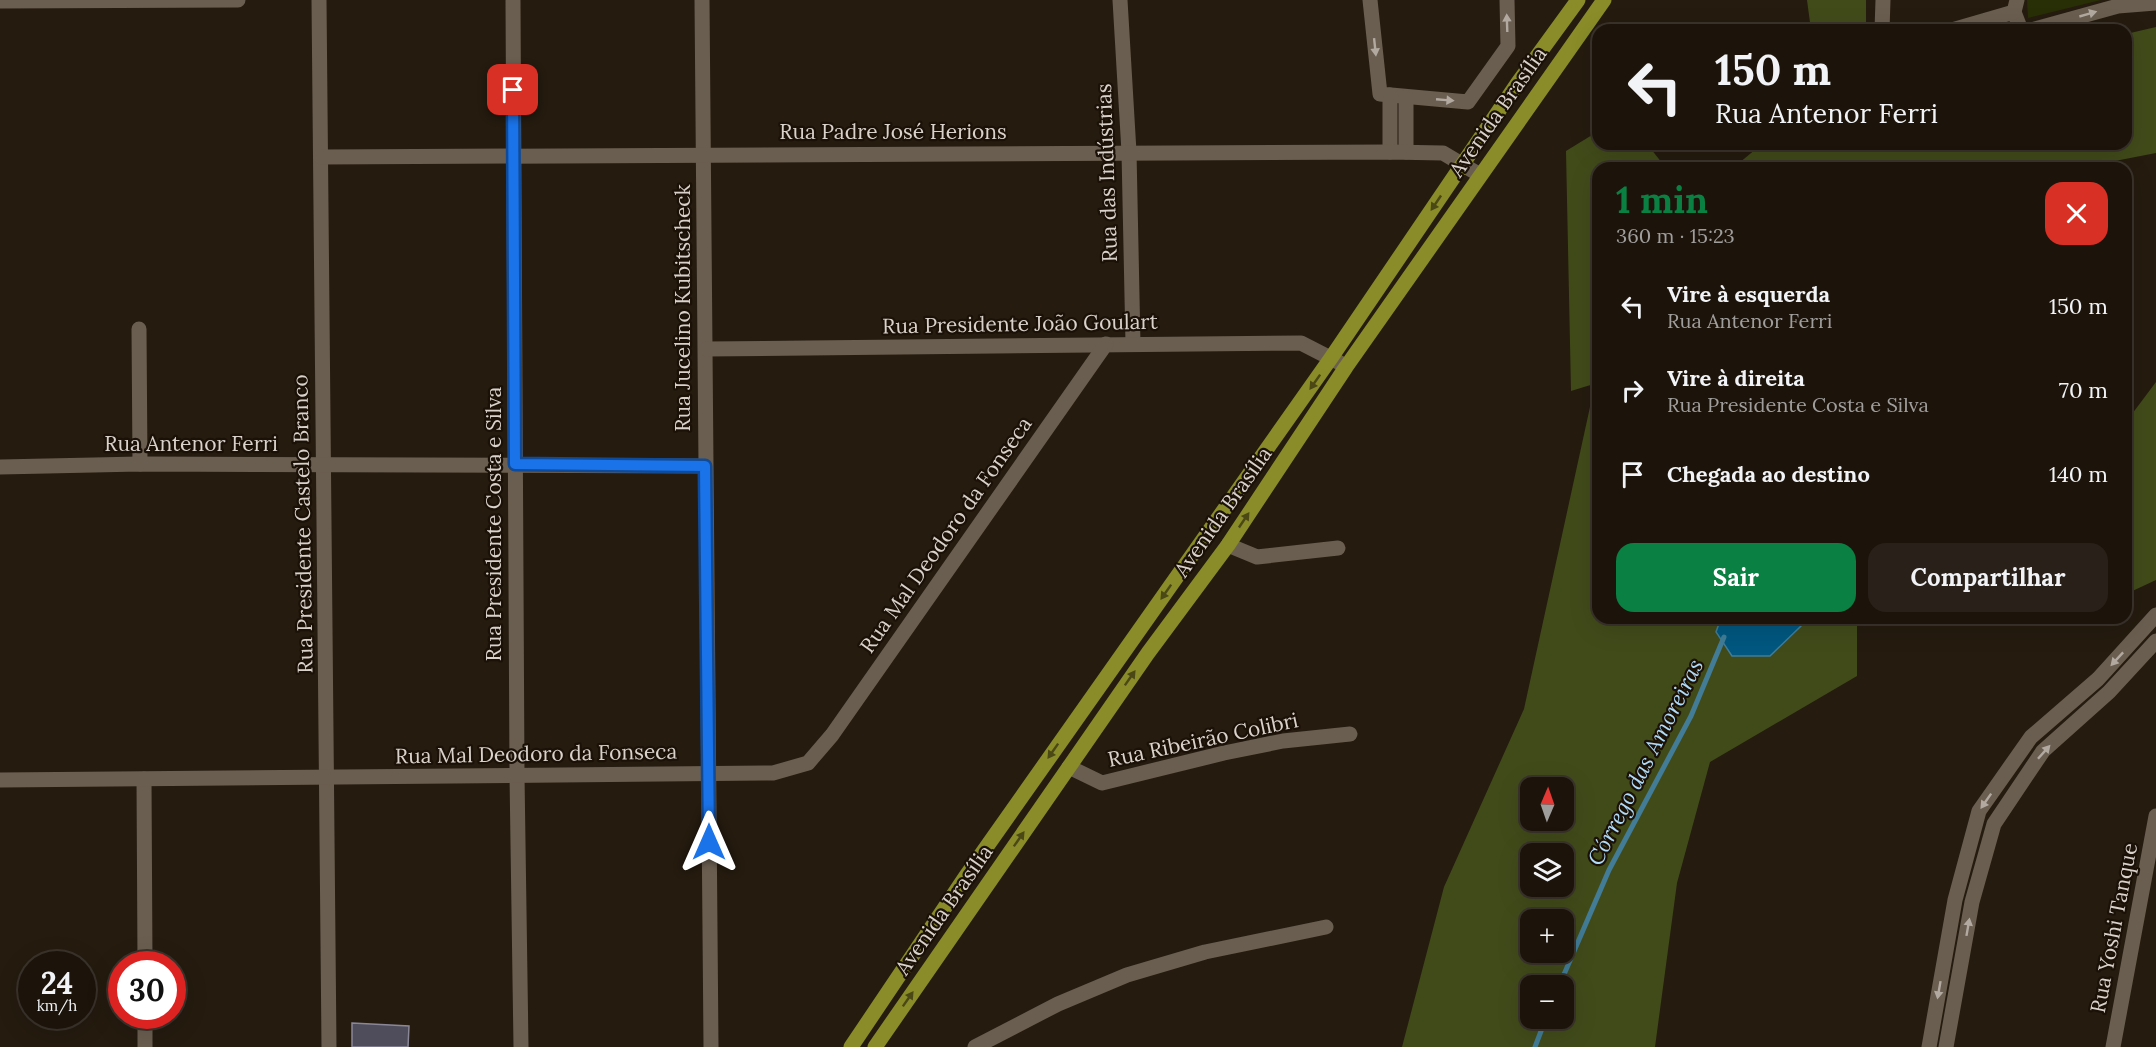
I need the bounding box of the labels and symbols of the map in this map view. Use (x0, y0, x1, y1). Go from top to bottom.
one-way arrow (2079, 9, 2097, 18)
one-way arrow (1503, 13, 1512, 32)
one-way arrow (1370, 38, 1380, 57)
street label: Avenida Brasília (1442, 41, 1553, 183)
pin (487, 64, 538, 115)
street label: Rua das Indústrias (1090, 83, 1123, 263)
one-way arrow (1436, 95, 1455, 105)
street label: Rua Padre José Herions (779, 118, 1007, 145)
street label: Rua Jucelino Kubitscheck (669, 184, 696, 432)
one-way arrow (1431, 195, 1442, 211)
street label: Rua Presidente João Goulart (882, 308, 1159, 339)
one-way arrow (1309, 373, 1321, 389)
street label: Rua Presidente Castelo Branco (286, 374, 319, 674)
street label: Rua Presidente Costa e Silva (480, 386, 507, 661)
street label: Rua Mal Deodoro da Fonseca (854, 411, 1038, 658)
street label: Rua Antenor Ferri (104, 430, 278, 457)
street label: Avenida Brasília (1167, 441, 1278, 583)
one-way arrow (1238, 513, 1250, 529)
one-way arrow (1160, 584, 1172, 600)
one-way arrow (2110, 651, 2124, 666)
water label: Córrego das Amoreiras (1581, 654, 1709, 870)
one-way arrow (1124, 671, 1136, 687)
street label: Rua Ribeirão Colibri (1105, 706, 1301, 773)
street label: Rua Mal Deodoro da Fonseca (395, 738, 678, 769)
one-way arrow (1047, 743, 1059, 759)
one-way arrow (2037, 744, 2051, 759)
north arrow (1520, 777, 1574, 831)
one-way arrow (1980, 793, 1992, 809)
position arrow (677, 810, 741, 874)
one-way arrow (1013, 831, 1025, 847)
street label: Avenida Brasília (888, 839, 999, 981)
street label: Rua Yoshi Tanque (2084, 841, 2143, 1015)
one-way arrow (1964, 918, 1973, 937)
speed limit sign: 30 (108, 951, 186, 1029)
one-way arrow (1934, 980, 1943, 999)
one-way arrow (902, 991, 913, 1007)

